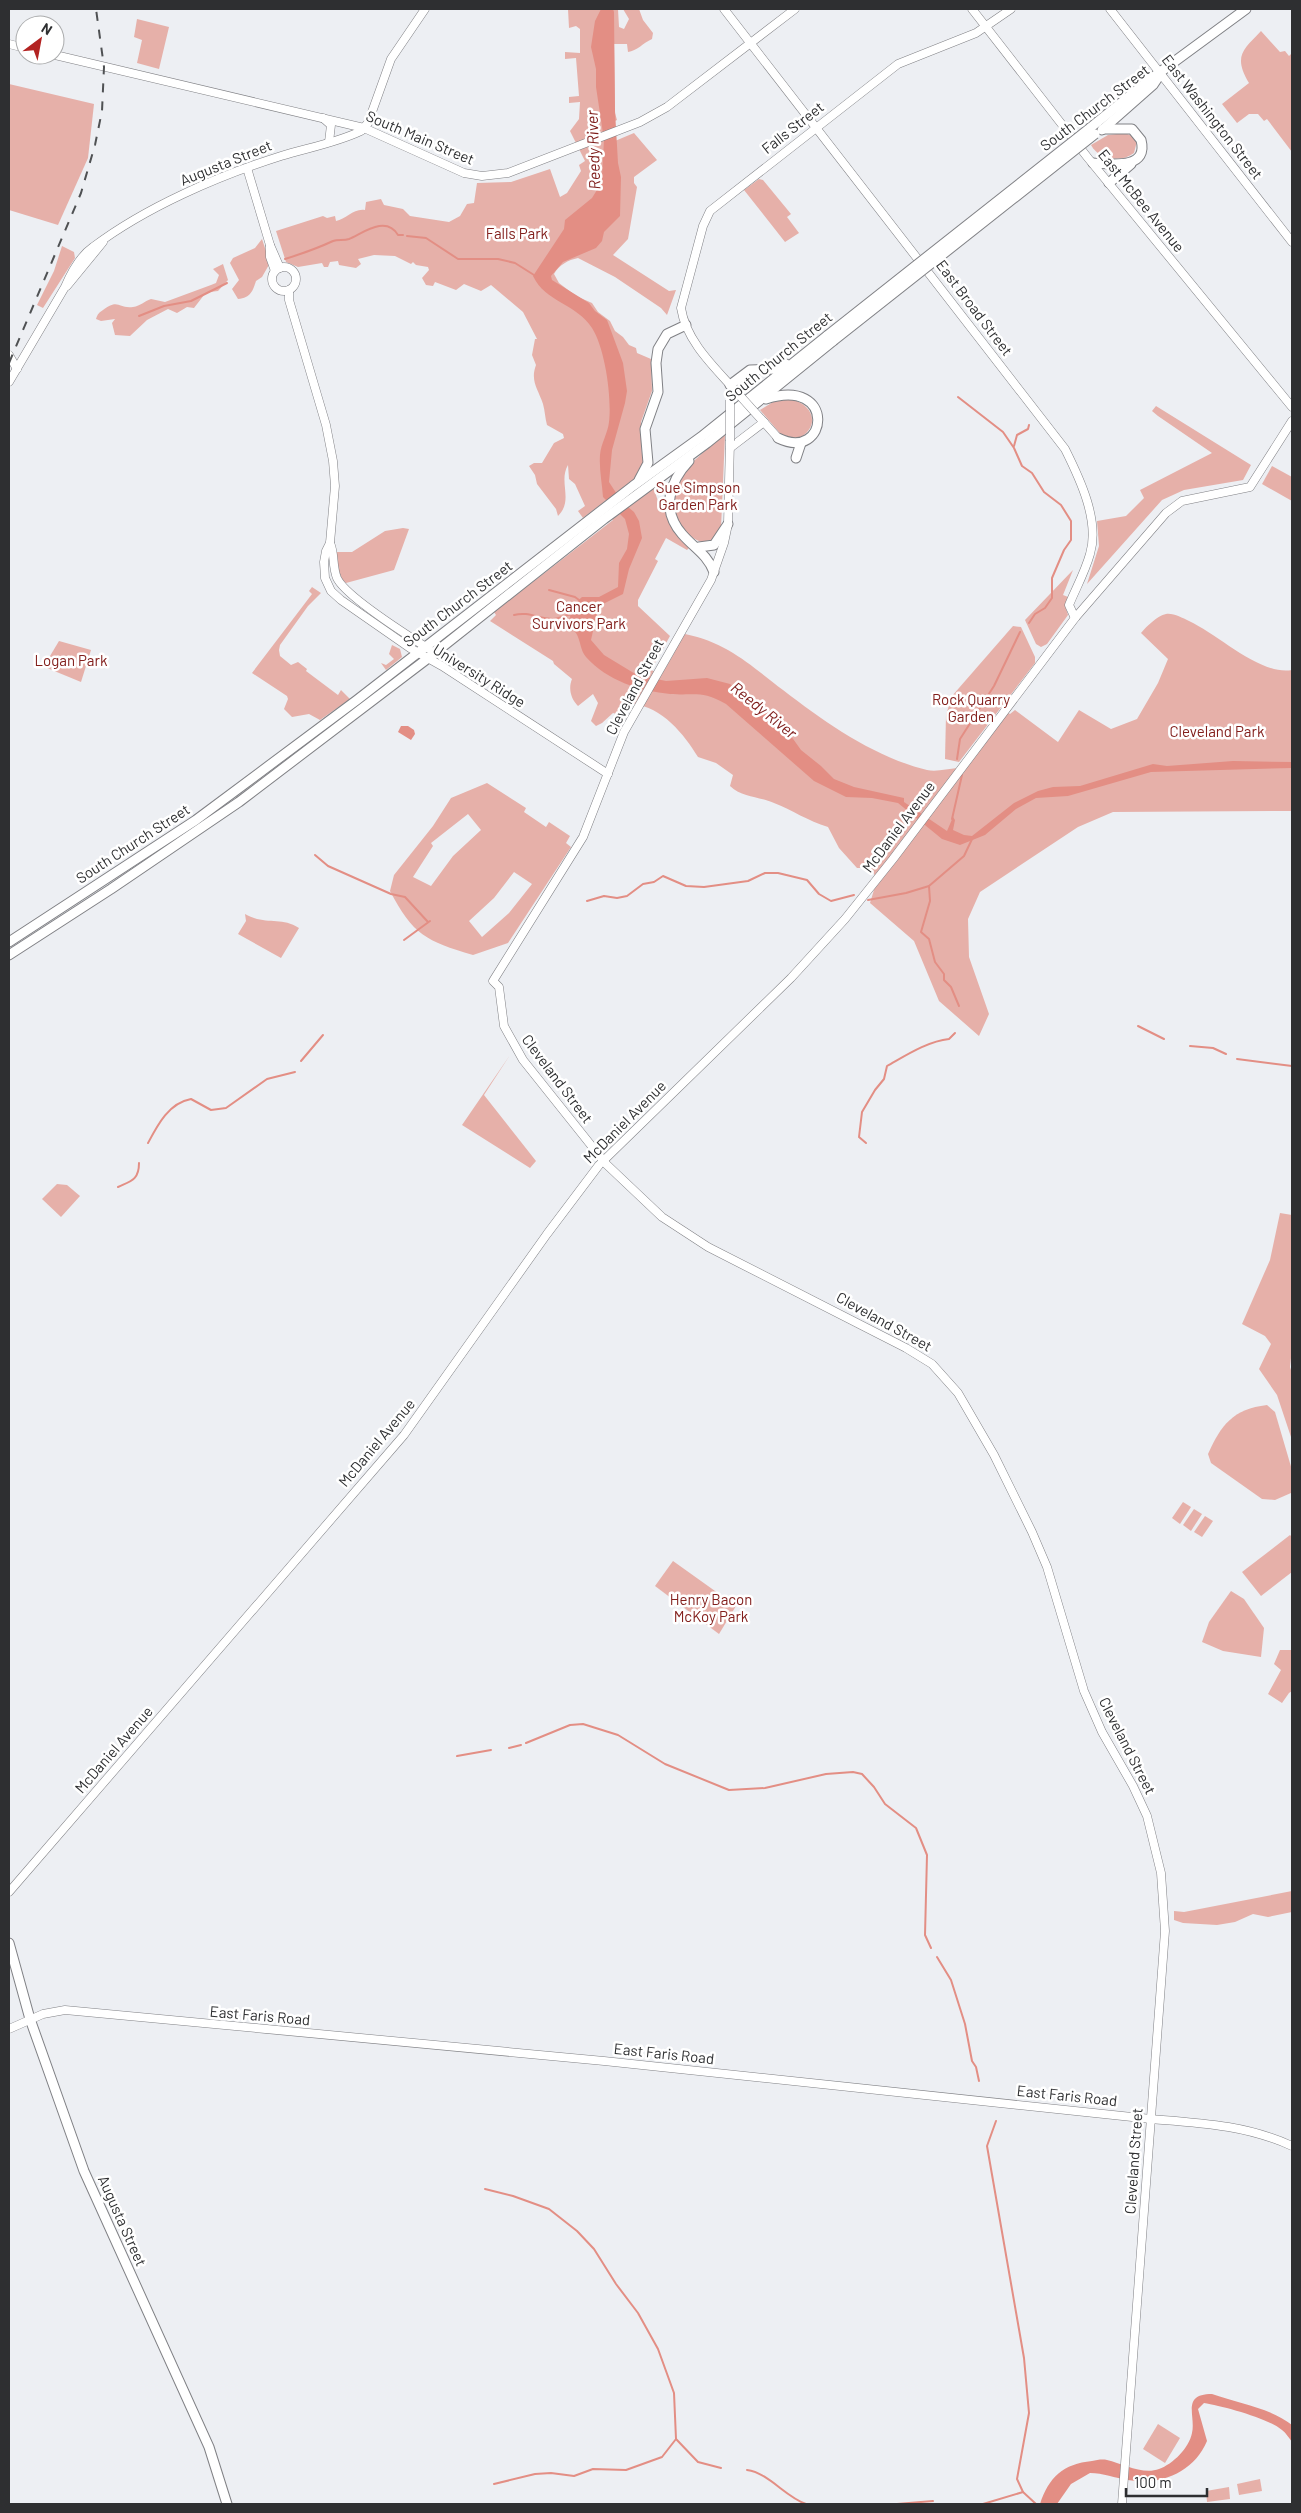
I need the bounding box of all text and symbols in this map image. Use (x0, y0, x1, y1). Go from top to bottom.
north arrow (15, 15, 65, 65)
text: N (39, 19, 56, 38)
street label: East Washington Street (1159, 50, 1267, 182)
street label: South Church Street (1036, 60, 1153, 154)
street label: Falls Street (758, 97, 827, 157)
street label: South Main Street (364, 106, 477, 168)
water label: Reedy River (582, 109, 603, 190)
street label: Augusta Street (177, 135, 274, 189)
street label: East McBee Avenue (1095, 145, 1189, 255)
park label: Falls Park (486, 224, 549, 242)
street label: East Broad Street (933, 256, 1017, 359)
street label: South Church Street (721, 308, 835, 405)
park label: Sue Simpson Garden Park (656, 478, 740, 513)
street label: South Church Street (399, 556, 516, 650)
park label: Cancer Survivors Park (532, 597, 626, 632)
street label: Cleveland Street (601, 635, 667, 738)
street label: University Ridge (430, 640, 529, 711)
park label: Logan Park (35, 651, 108, 669)
water label: Reedy River (728, 677, 802, 743)
park label: Rock Quarry Garden (932, 690, 1010, 725)
park label: Cleveland Park (1170, 722, 1265, 740)
street label: McDaniel Avenue (858, 777, 938, 876)
street label: South Church Street (72, 800, 193, 887)
street label: Cleveland Street (519, 1030, 597, 1126)
street label: McDaniel Avenue (579, 1076, 669, 1166)
street label: Cleveland Street (834, 1287, 935, 1355)
street label: McDaniel Avenue (334, 1395, 418, 1490)
park label: Henry Bacon McKoy Park (670, 1590, 752, 1625)
street label: Cleveland Street (1096, 1694, 1160, 1797)
street label: McDaniel Avenue (71, 1702, 156, 1797)
street label: East Faris Road (209, 2002, 311, 2028)
street label: East Faris Road (613, 2039, 715, 2067)
street label: East Faris Road (1016, 2081, 1118, 2109)
street label: Cleveland Street (1120, 2107, 1146, 2215)
street label: Augusta Street (95, 2172, 151, 2269)
scale bar (1126, 2466, 1207, 2498)
text: 100 m (1134, 2473, 1172, 2491)

